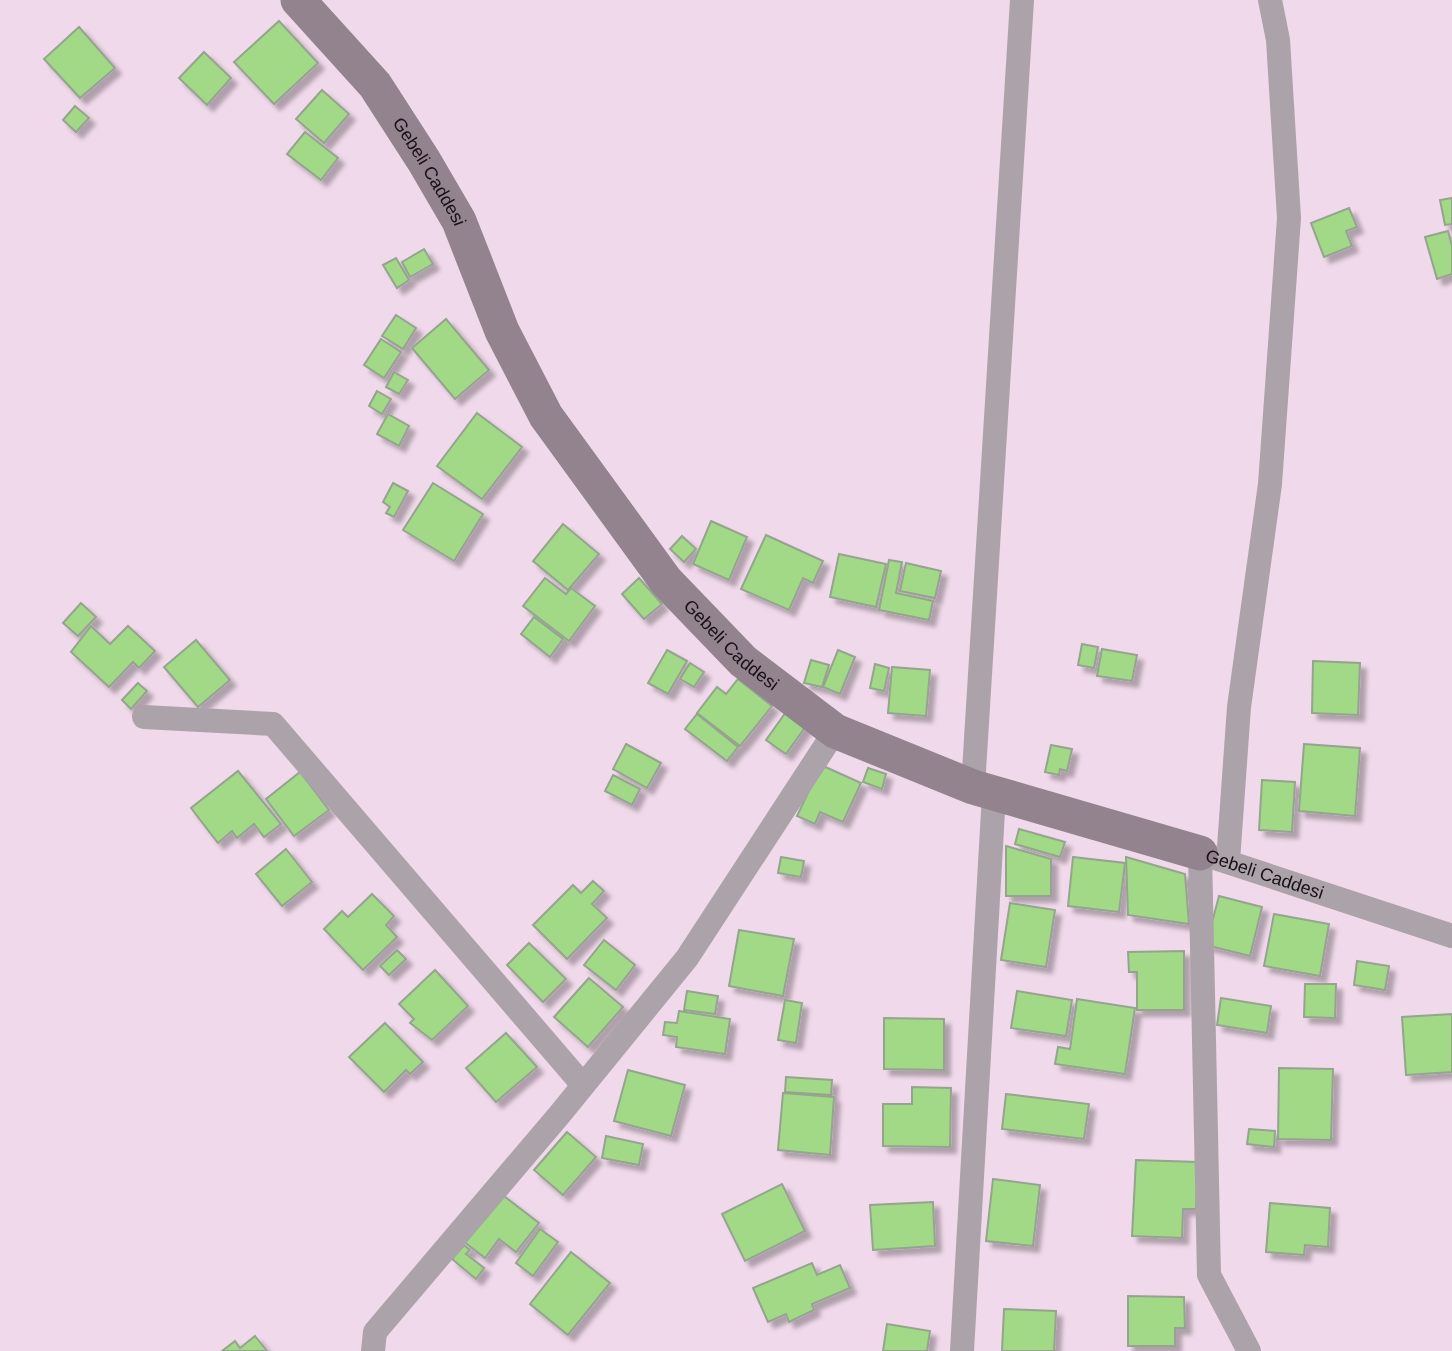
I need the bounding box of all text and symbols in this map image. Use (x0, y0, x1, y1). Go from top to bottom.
street label: Gebeli Caddesi (389, 114, 470, 228)
street label: Gebeli Caddesi (680, 596, 783, 694)
street label: Gebeli Caddesi (1203, 846, 1326, 903)

